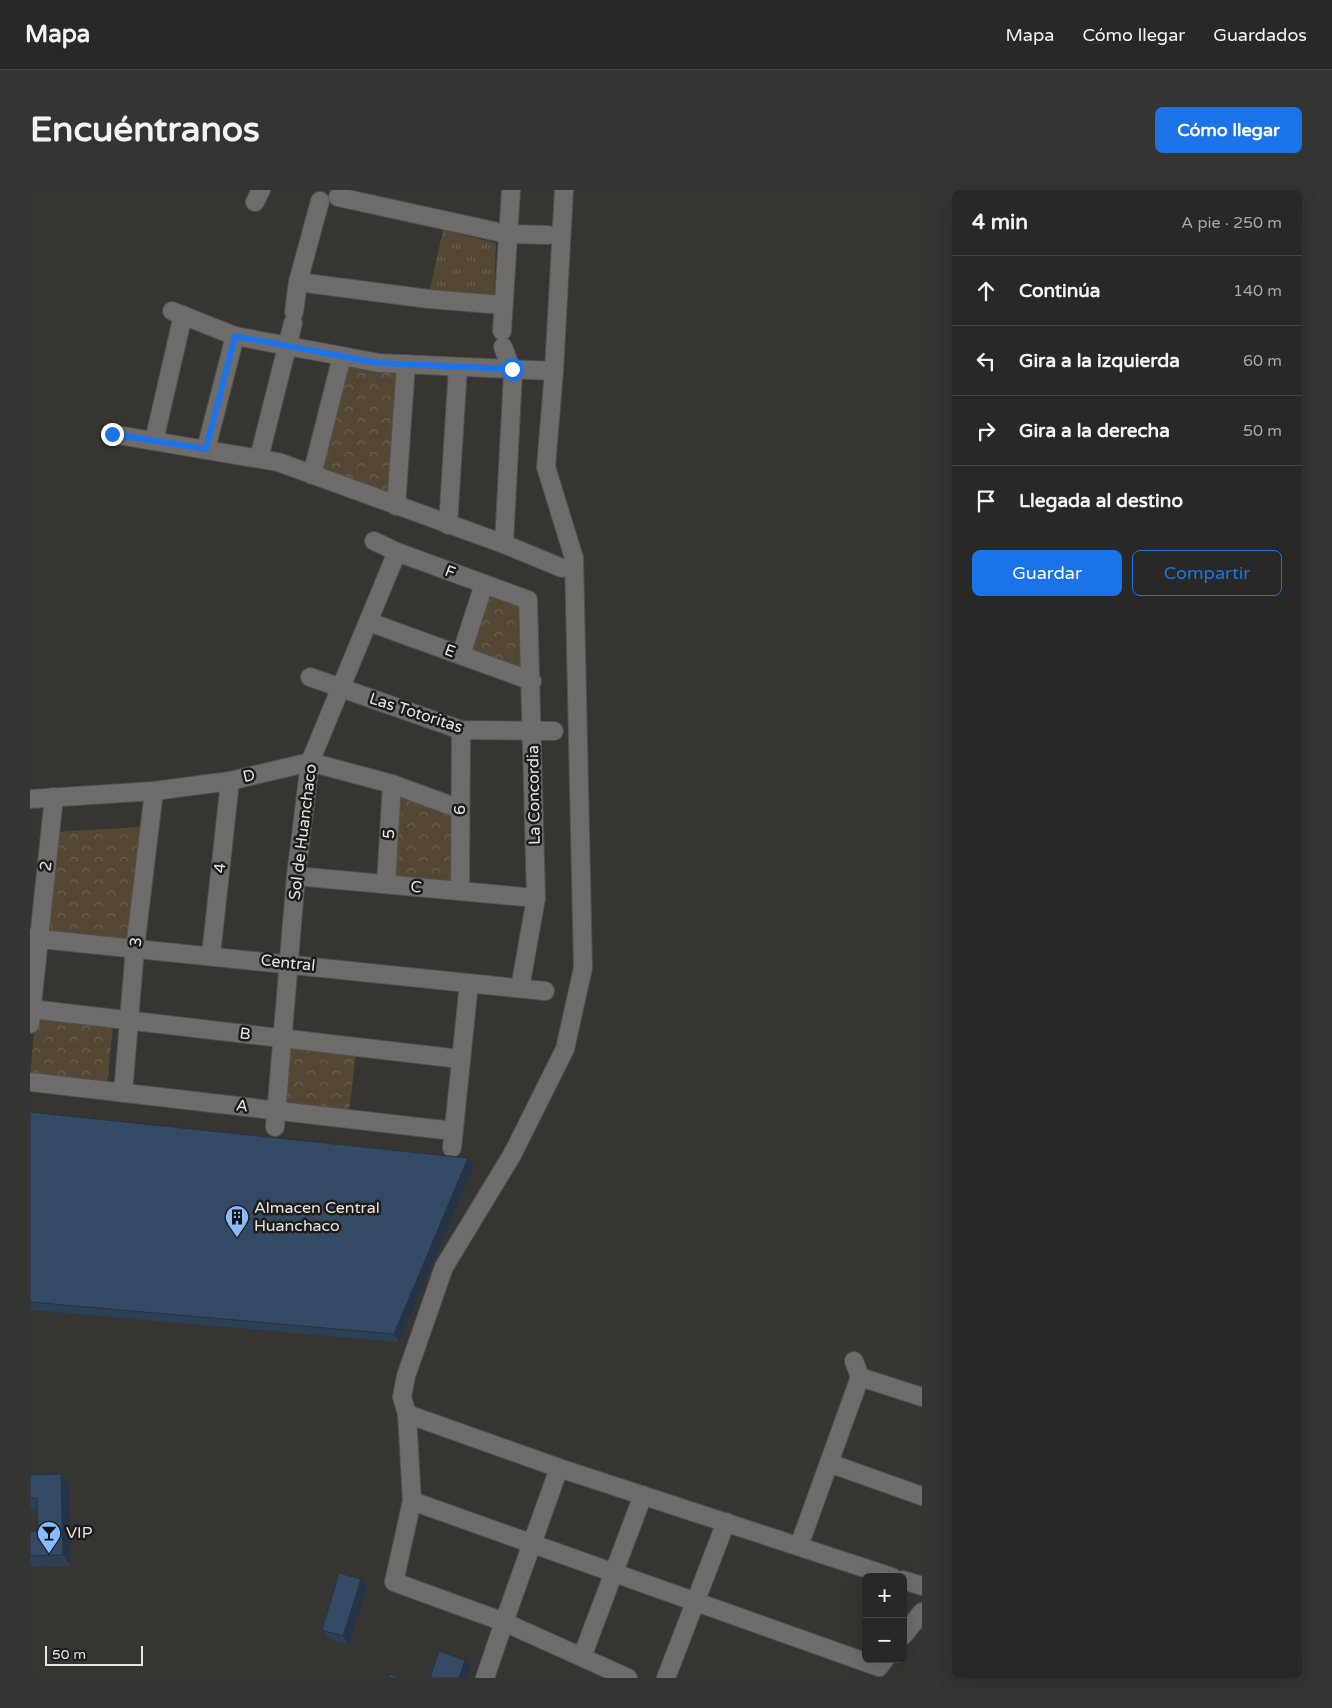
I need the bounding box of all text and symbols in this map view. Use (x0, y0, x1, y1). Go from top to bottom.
text: Mapa (25, 20, 90, 49)
text: Mapa (1005, 24, 1054, 46)
text: Cómo llegar (1082, 24, 1185, 46)
text: Guardados (1213, 24, 1307, 46)
button: Cómo llegar (1155, 107, 1302, 153)
text: Encuéntranos (30, 109, 260, 151)
text: 4 min (972, 210, 1028, 235)
text: A pie · 250 m (1181, 213, 1282, 233)
icon: ahead (972, 277, 1000, 305)
text: Continúa (1019, 280, 1101, 302)
text: 140 m (1233, 281, 1282, 301)
icon: left (972, 347, 1000, 375)
text: Gira a la izquierda (1019, 350, 1180, 372)
text: 60 m (1243, 351, 1282, 371)
route start (501, 358, 524, 381)
icon: right (972, 417, 1000, 445)
text: Gira a la derecha (1019, 420, 1170, 442)
text: 50 m (1243, 421, 1282, 441)
route end (101, 423, 124, 446)
icon: arrive (972, 487, 1000, 515)
text: Llegada al destino (1019, 490, 1183, 512)
button: Guardar (972, 550, 1122, 596)
button: Compartir (1132, 550, 1282, 596)
street label: F (442, 561, 458, 583)
street label: E (442, 640, 458, 662)
street label: Las Totoritas (367, 688, 465, 738)
street label: La Concordia (523, 745, 545, 845)
street label: Sol de Huanchaco (285, 763, 321, 901)
street label: D (241, 765, 257, 787)
street label: 6 (450, 805, 470, 815)
street label: 5 (379, 828, 399, 840)
street label: 2 (36, 860, 56, 872)
street label: 4 (210, 862, 230, 874)
street label: C (409, 876, 423, 898)
street label: 3 (126, 936, 146, 948)
street label: Central (260, 950, 316, 976)
street label: B (238, 1023, 252, 1045)
street label: A (235, 1095, 249, 1117)
place label: Almacen Central Huanchaco (254, 1198, 380, 1236)
building icon: Almacen Central Huanchaco (224, 1204, 250, 1238)
bar icon: VIP (36, 1520, 62, 1554)
place label: VIP (66, 1523, 93, 1543)
map controls (862, 1573, 907, 1663)
button: + (862, 1573, 907, 1618)
button: − (862, 1618, 907, 1663)
scale bar (45, 1643, 142, 1666)
text: 50 m (52, 1646, 86, 1663)

